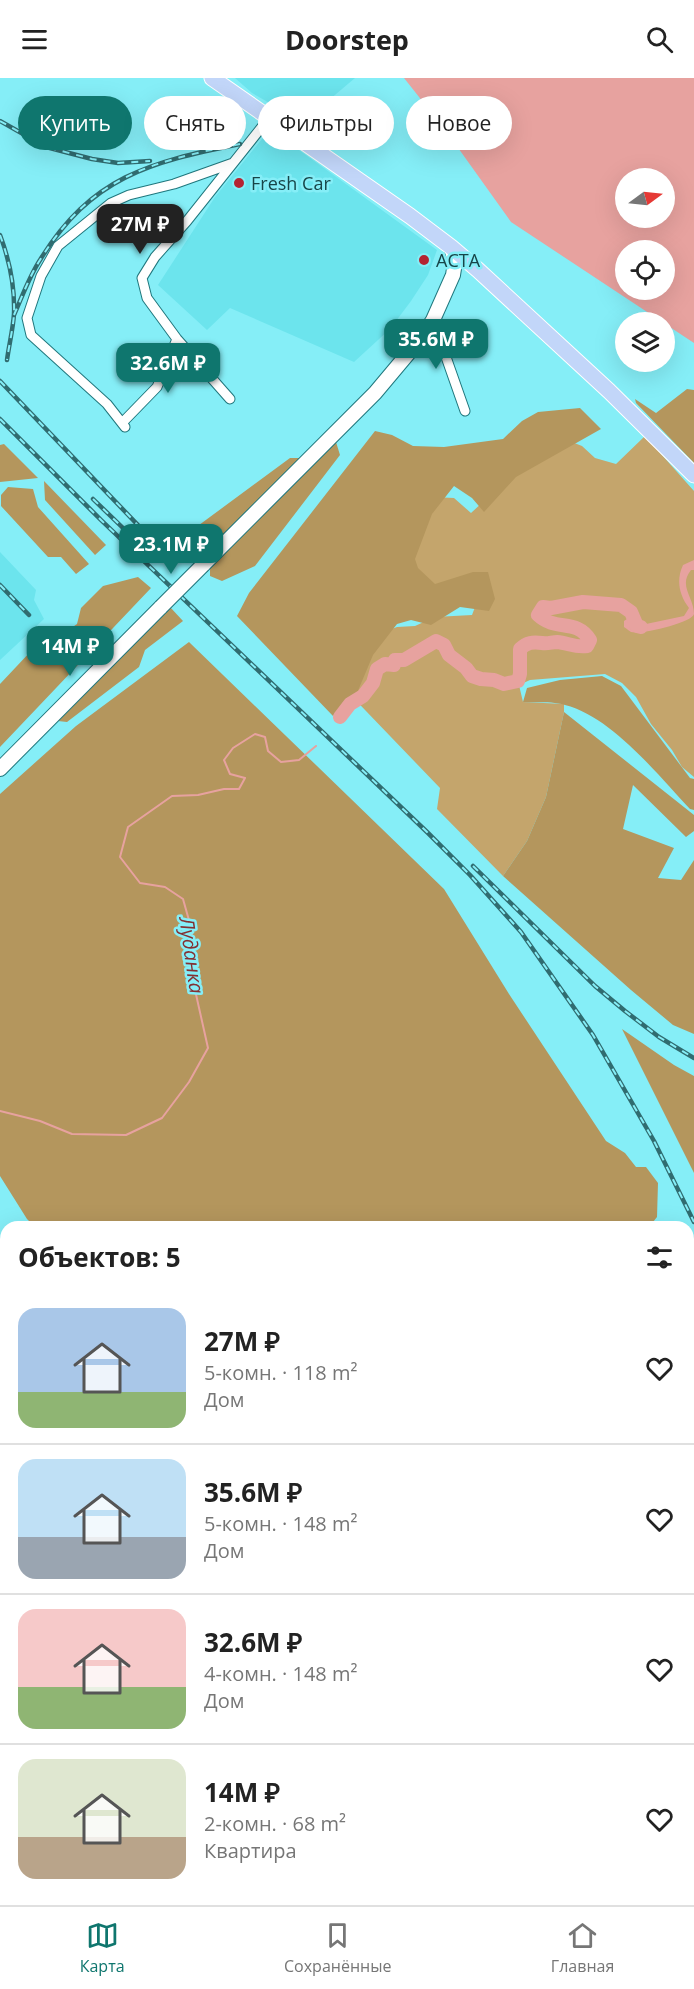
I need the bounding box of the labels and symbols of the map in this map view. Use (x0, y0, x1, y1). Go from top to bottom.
north arrow (615, 168, 675, 228)
place label: Fresh Car (251, 171, 331, 195)
marker: Fresh Car (232, 176, 246, 190)
pin: 27M ₽ (98, 204, 182, 255)
place label: АСТА (436, 248, 481, 272)
marker: АСТА (417, 253, 431, 267)
pin: 35.6M ₽ (381, 319, 491, 370)
pin: 32.6M ₽ (113, 343, 223, 394)
pin: 23.1M ₽ (116, 524, 226, 575)
pin: 14M ₽ (28, 626, 112, 677)
water label: Луданка (173, 914, 211, 995)

